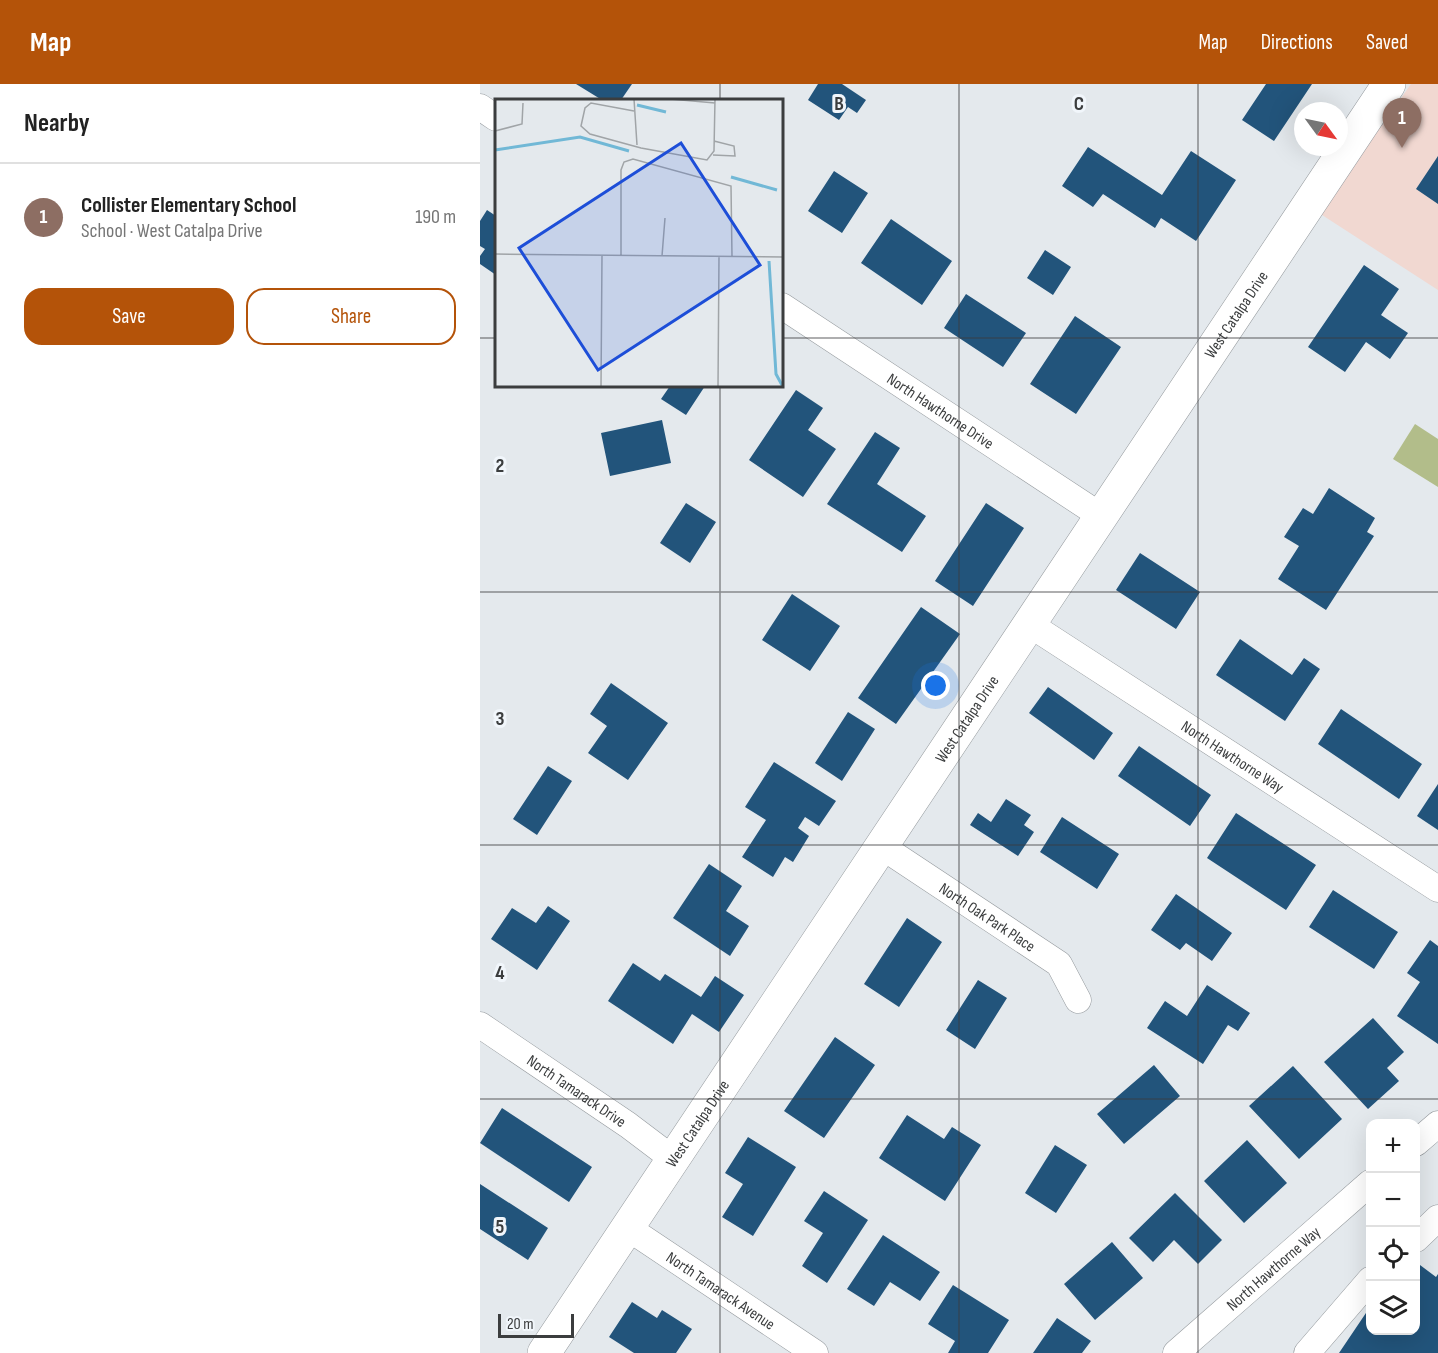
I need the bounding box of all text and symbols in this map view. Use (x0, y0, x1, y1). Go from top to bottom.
text: Map (30, 26, 71, 59)
text: Map (1198, 30, 1228, 55)
text: Directions (1261, 30, 1333, 55)
text: Saved (1366, 30, 1408, 55)
text: B (834, 92, 844, 116)
text: C (1074, 92, 1084, 116)
pin: 1 (1382, 98, 1422, 148)
inset map (495, 99, 783, 387)
north arrow (1294, 102, 1348, 156)
text: Nearby (24, 108, 90, 139)
text: Collister Elementary School (81, 192, 296, 219)
text: 1 (40, 205, 47, 229)
text: 190 m (415, 205, 456, 229)
text: School · West Catalpa Drive (81, 219, 263, 243)
street label: West Catalpa Drive (1201, 268, 1273, 362)
button: Save (24, 288, 234, 345)
button: Share (246, 288, 456, 345)
street label: North Hawthorne Drive (883, 370, 997, 454)
text: 2 (496, 454, 504, 478)
your location (921, 671, 950, 700)
street label: West Catalpa Drive (932, 672, 1003, 767)
text: 3 (496, 707, 505, 731)
street label: North Hawthorne Way (1177, 717, 1287, 797)
street label: North Oak Park Place (935, 879, 1038, 957)
text: 4 (495, 961, 505, 985)
street label: North Tamarack Drive (523, 1052, 629, 1132)
street label: West Catalpa Drive (662, 1077, 734, 1171)
map controls (1366, 1119, 1420, 1335)
button: + (1366, 1119, 1420, 1173)
button: − (1366, 1173, 1420, 1227)
text: 5 (496, 1215, 505, 1239)
street label: North Hawthorne Way (1223, 1223, 1325, 1315)
button: locate (1366, 1227, 1420, 1281)
street label: North Tamarack Avenue (662, 1248, 778, 1335)
button: layers (1366, 1281, 1420, 1335)
scale bar (498, 1311, 574, 1338)
text: 20 m (507, 1315, 534, 1334)

